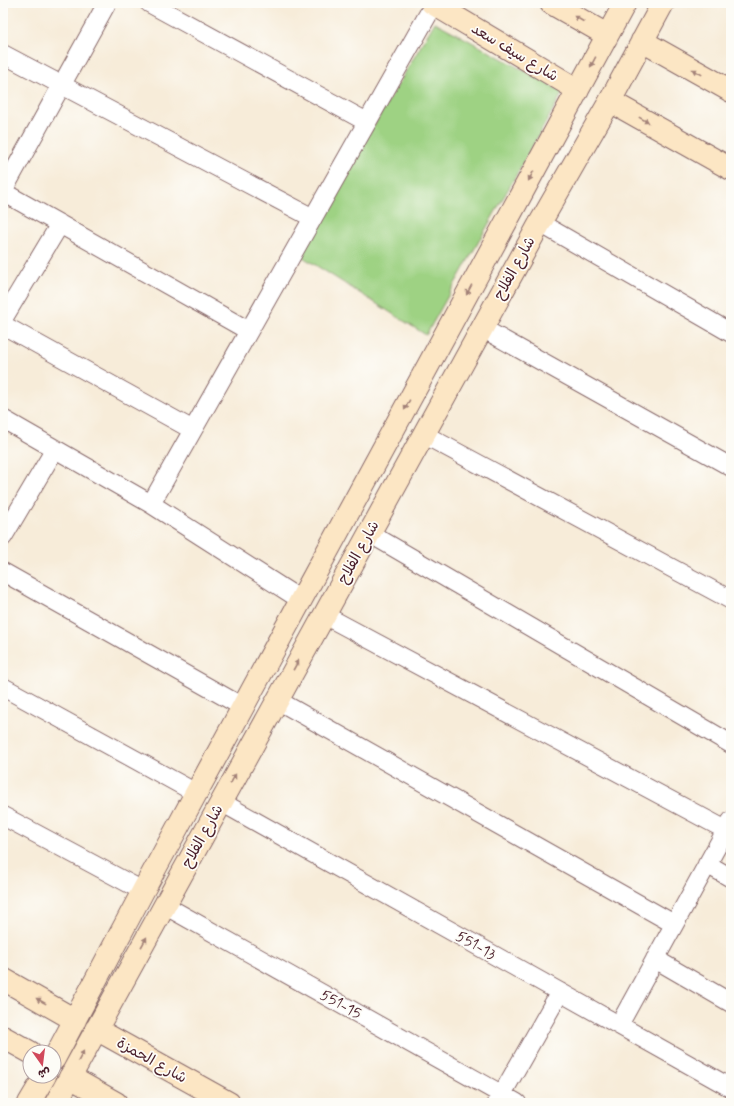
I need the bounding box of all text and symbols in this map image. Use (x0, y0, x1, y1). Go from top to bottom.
one-way arrow (573, 16, 585, 23)
street label: شارع سيف سعد (467, 19, 562, 87)
one-way arrow (590, 56, 596, 68)
one-way arrow (691, 68, 703, 75)
one-way arrow (638, 117, 650, 124)
one-way arrow (528, 170, 535, 182)
street label: شارع الفلاح (489, 233, 540, 304)
one-way arrow (466, 285, 473, 296)
one-way arrow (404, 399, 411, 411)
street label: شارع الفلاح (333, 517, 384, 588)
one-way arrow (293, 660, 299, 671)
one-way arrow (230, 773, 237, 785)
street label: شارع الفلاح (177, 801, 228, 872)
street label: 551-13 (452, 927, 499, 965)
one-way arrow (140, 937, 147, 948)
street label: 551-15 (316, 985, 365, 1024)
one-way arrow (35, 997, 47, 1004)
street label: شارع الحمزة (113, 1033, 190, 1088)
north arrow (22, 1044, 62, 1084)
one-way arrow (78, 1050, 85, 1062)
text: ش (37, 1064, 52, 1081)

